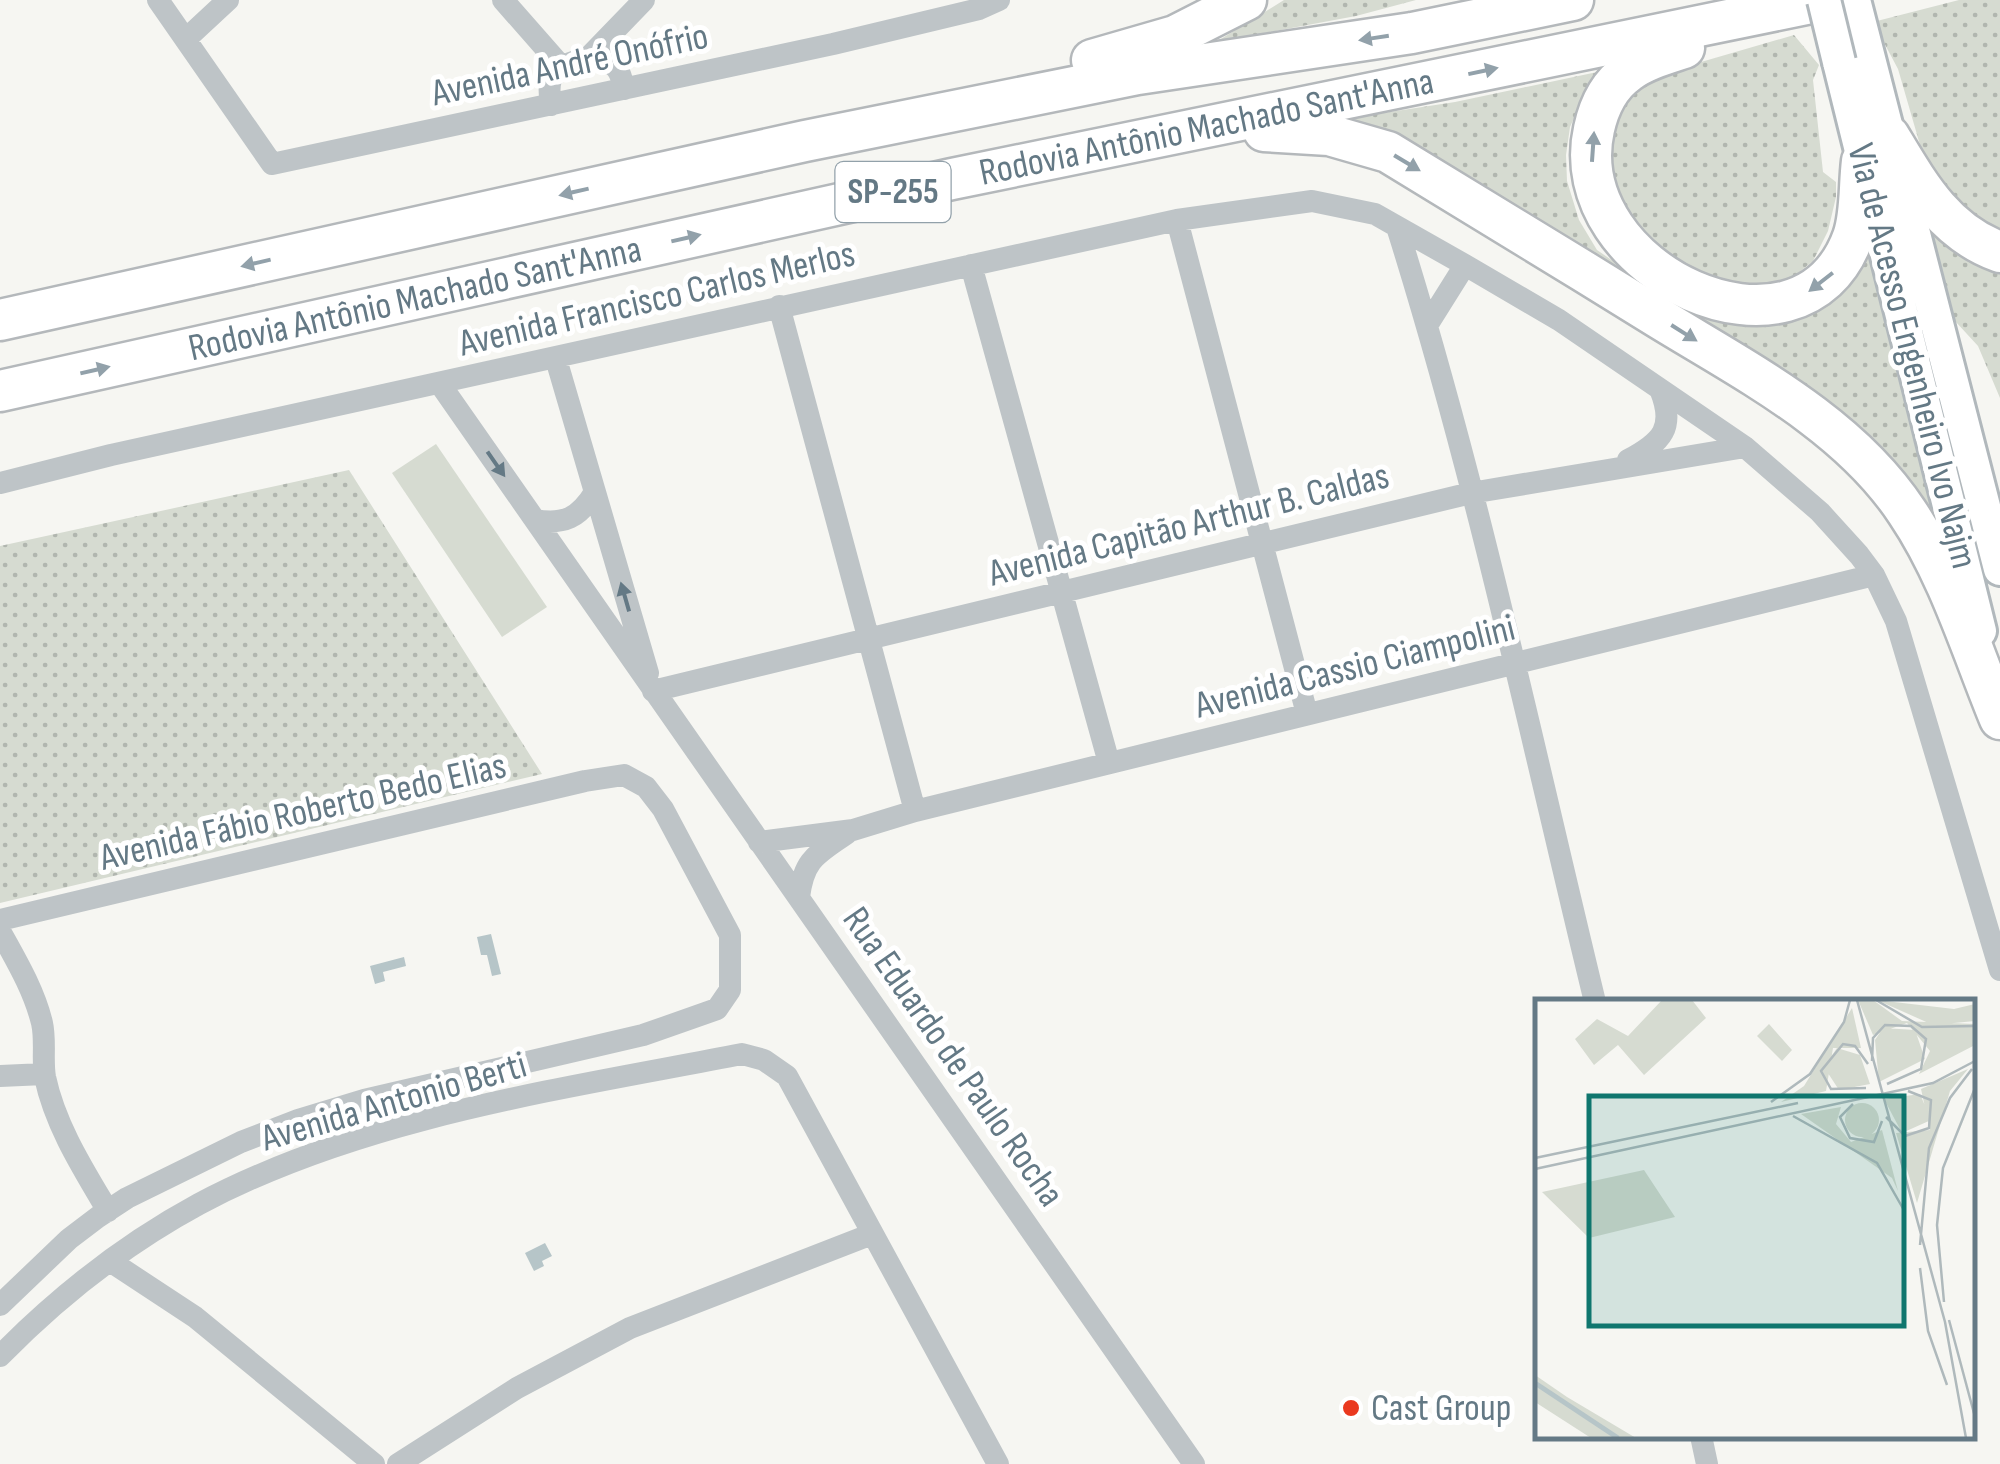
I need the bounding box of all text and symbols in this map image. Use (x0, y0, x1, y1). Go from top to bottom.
street label: Avenida André Onófrio (427, 14, 712, 116)
one-way arrow (1357, 31, 1389, 47)
street label: Rodovia Antônio Machado Sant'Anna (975, 58, 1438, 195)
one-way arrow (1468, 63, 1499, 78)
one-way arrow (1585, 131, 1601, 163)
street label: Via de Acesso Engenheiro Ivo Najm (1837, 139, 1987, 573)
one-way arrow (1393, 154, 1421, 171)
road number: SP-255 (836, 162, 950, 222)
one-way arrow (558, 185, 589, 201)
street label: Rodovia Antônio Machado Sant'Anna (184, 226, 646, 371)
one-way arrow (671, 230, 702, 246)
street label: Avenida Francisco Carlos Merlos (454, 232, 859, 367)
one-way arrow (241, 256, 272, 271)
one-way arrow (1808, 271, 1834, 292)
one-way arrow (1670, 324, 1698, 341)
one-way arrow (80, 362, 111, 377)
one-way arrow (486, 451, 505, 478)
street label: Avenida Capitão Arthur B. Caldas (983, 453, 1394, 597)
one-way arrow (617, 581, 632, 612)
street label: Avenida Cassio Ciampolini (1190, 606, 1519, 729)
street label: Avenida Fábio Roberto Bedo Elias (95, 743, 510, 881)
street label: Rua Eduardo de Paulo Rocha (833, 899, 1073, 1215)
inset map (1535, 999, 1975, 1439)
street label: Avenida Antonio Berti (255, 1043, 532, 1162)
place label: Cast Group (1371, 1386, 1511, 1431)
marker: Cast Group (1340, 1397, 1362, 1419)

